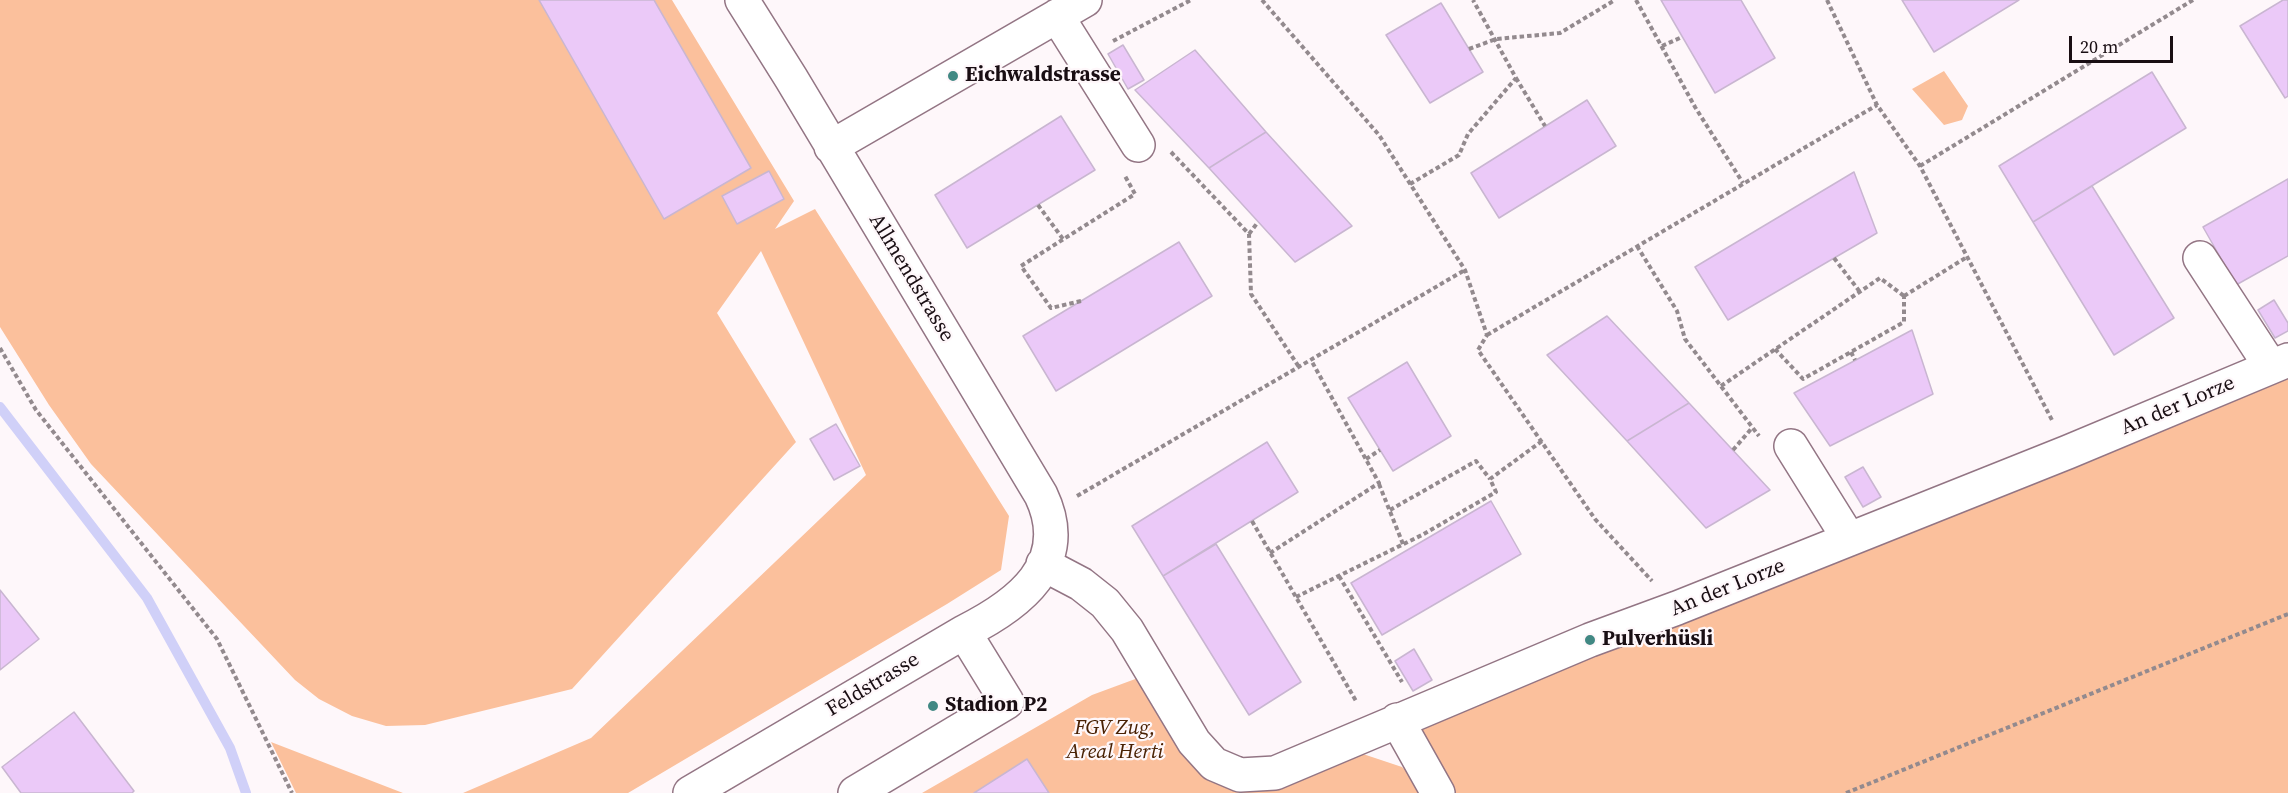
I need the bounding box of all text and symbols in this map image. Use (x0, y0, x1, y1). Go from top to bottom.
scale bar (2072, 24, 2176, 62)
text: 20 m (2080, 34, 2118, 59)
place label: Eichwaldstrasse (965, 63, 1121, 89)
marker: Eichwaldstrasse (946, 69, 960, 83)
street label: Allmendstrasse (863, 209, 959, 347)
street label: An der Lorze (2117, 371, 2239, 441)
street label: An der Lorze (1667, 554, 1789, 622)
place label: Pulverhüsli (1602, 627, 1713, 653)
marker: Pulverhüsli (1583, 633, 1597, 647)
street label: Feldstrasse (822, 647, 924, 723)
place label: Stadion P2 (945, 693, 1047, 719)
marker: Stadion P2 (926, 699, 940, 713)
park label: FGV Zug, Areal Herti (1066, 716, 1164, 766)

